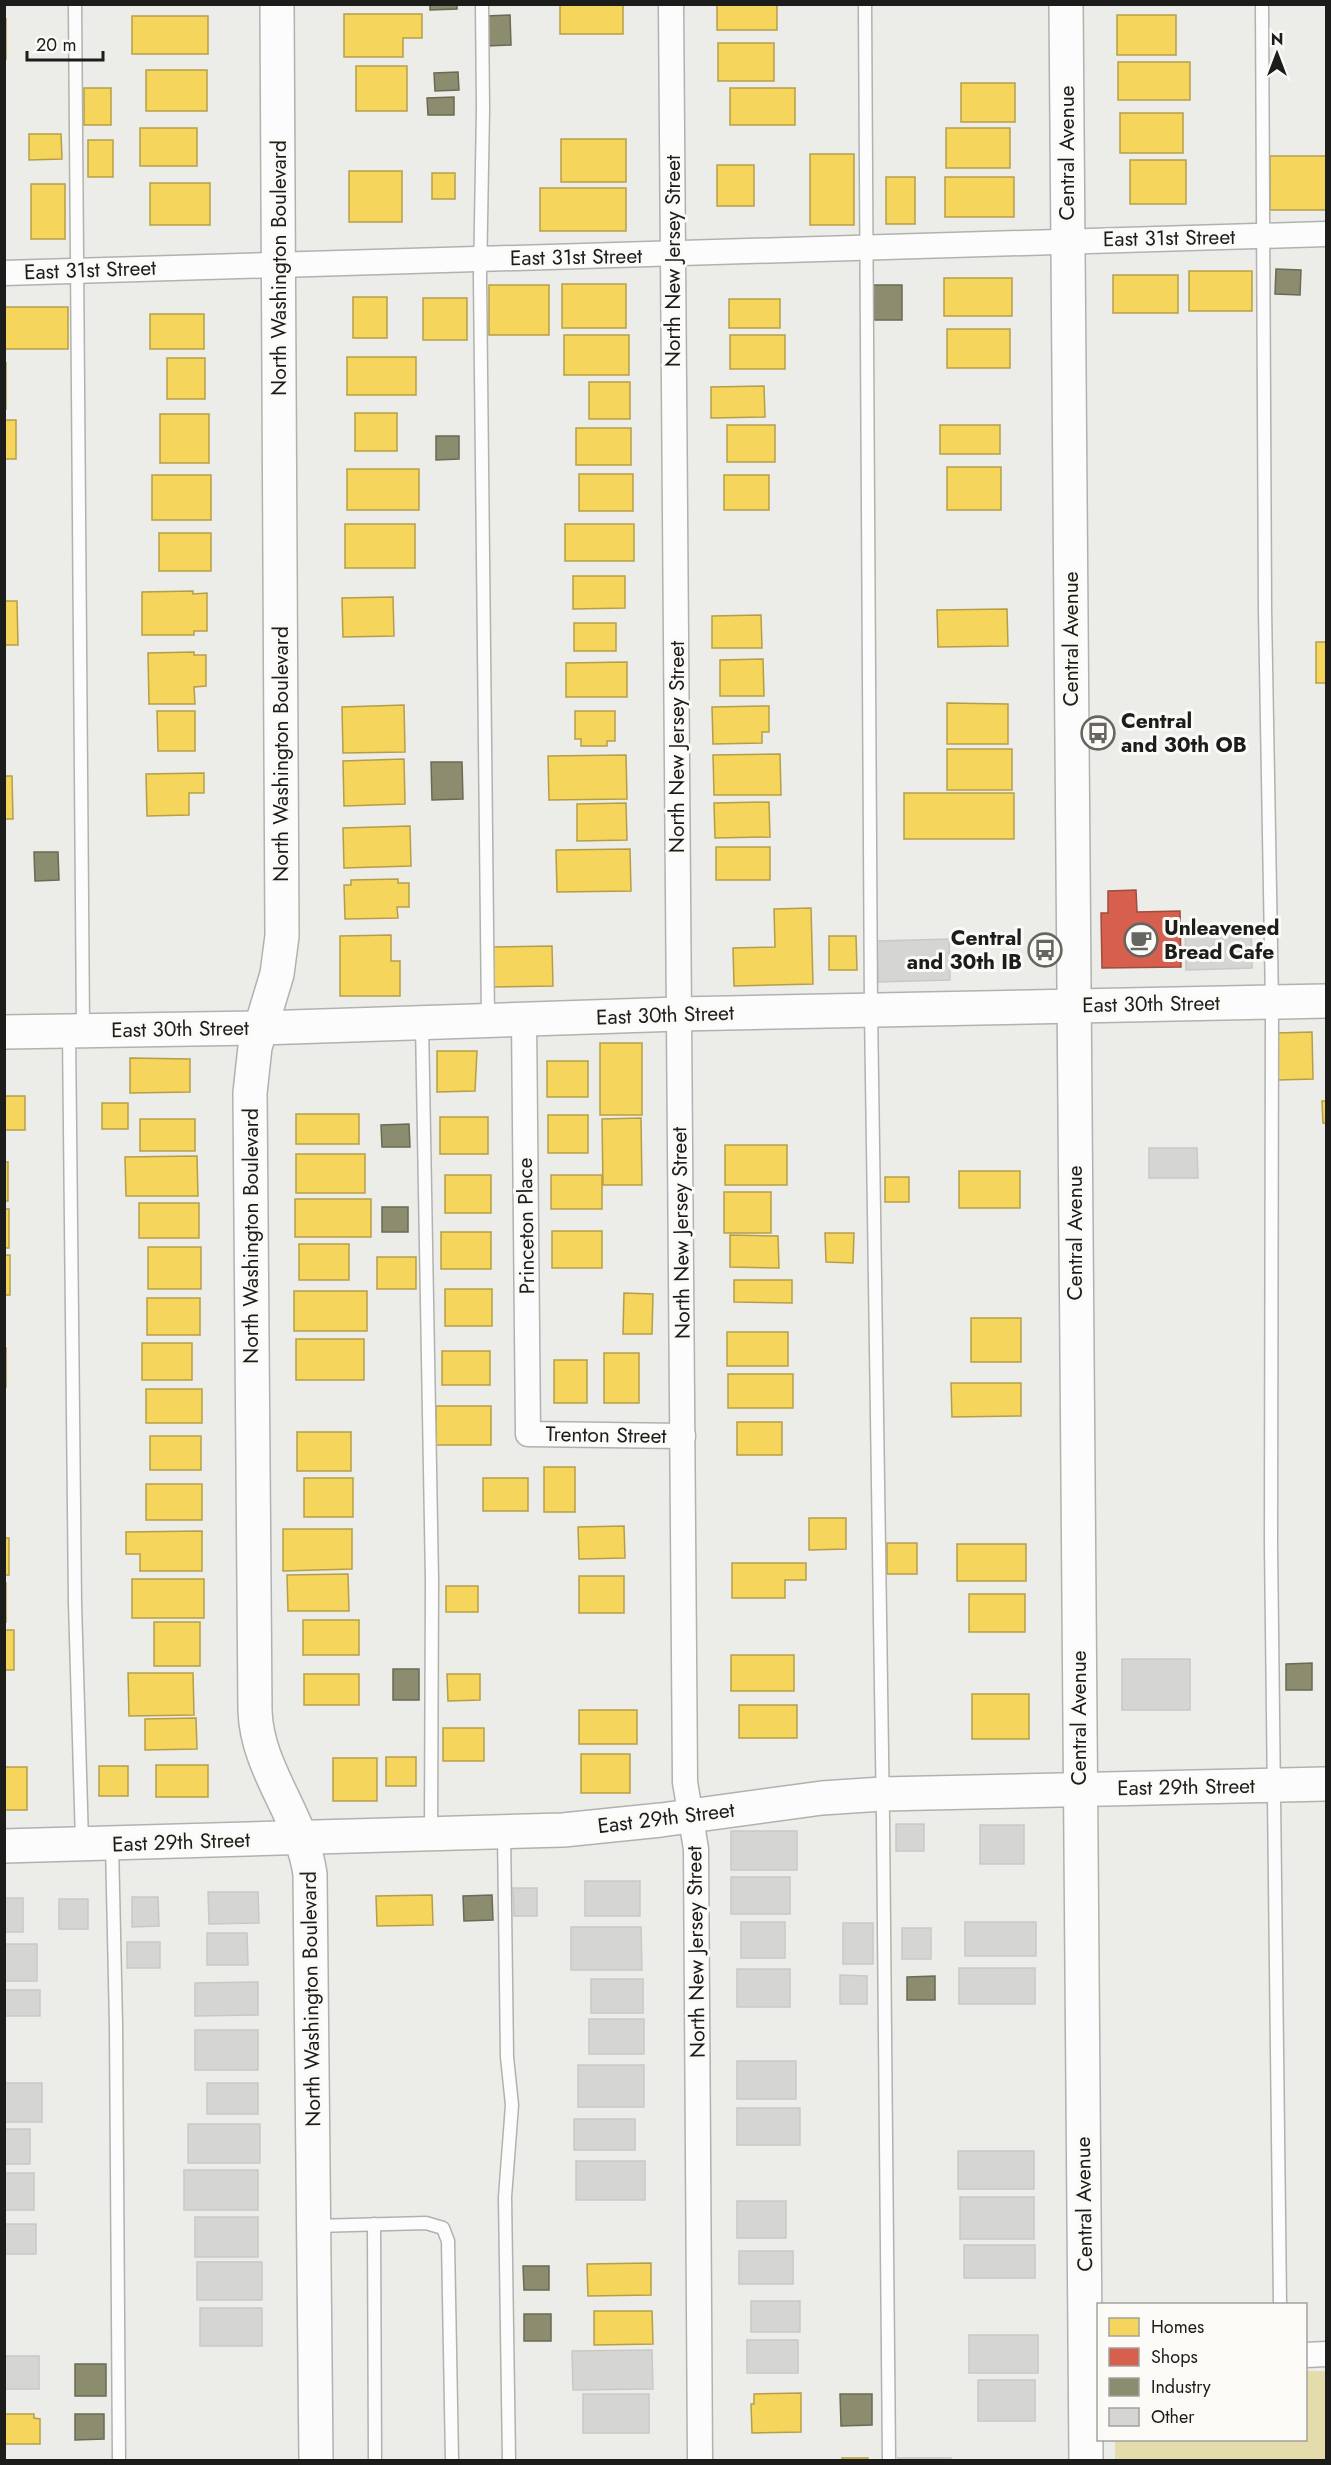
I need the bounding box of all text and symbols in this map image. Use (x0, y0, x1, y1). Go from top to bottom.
scale bar (27, 24, 104, 62)
north arrow (1247, 24, 1307, 84)
text: N (1271, 28, 1283, 51)
text: 20 m (36, 32, 76, 58)
street label: Central Avenue (1052, 85, 1082, 221)
street label: North Washington Boulevard (264, 140, 294, 396)
street label: North New Jersey Street (658, 155, 688, 367)
street label: East 31st Street (1103, 222, 1235, 254)
street label: East 31st Street (510, 241, 642, 273)
street label: East 31st Street (23, 253, 157, 287)
street label: Central Avenue (1056, 571, 1086, 707)
street label: North Washington Boulevard (266, 626, 296, 882)
street label: North New Jersey Street (662, 641, 692, 853)
place label: Central and 30th OB (1121, 706, 1247, 760)
bus stop icon: Central and 30th OB (1080, 715, 1116, 751)
place label: Unleavened Bread Cafe (1164, 913, 1280, 967)
cafe icon: Unleavened Bread Cafe (1123, 922, 1159, 958)
place label: Central and 30th IB (907, 923, 1022, 977)
bus stop icon: Central and 30th IB (1027, 932, 1063, 968)
street label: East 30th Street (1082, 988, 1220, 1020)
street label: East 30th Street (596, 998, 734, 1032)
street label: East 30th Street (111, 1013, 249, 1045)
street label: North Washington Boulevard (236, 1108, 266, 1364)
street label: North New Jersey Street (664, 1127, 698, 1339)
street label: Princeton Place (510, 1157, 542, 1295)
street label: Central Avenue (1060, 1165, 1090, 1301)
street label: Trenton Street (545, 1419, 667, 1451)
street label: Central Avenue (1064, 1650, 1094, 1786)
street label: East 29th Street (1117, 1771, 1255, 1803)
street label: East 29th Street (596, 1795, 736, 1841)
street label: East 29th Street (112, 1825, 250, 1859)
street label: North New Jersey Street (679, 1846, 713, 2058)
street label: North Washington Boulevard (294, 1871, 328, 2127)
street label: Central Avenue (1068, 2136, 1100, 2272)
legend (1097, 2303, 1307, 2441)
text: Homes (1151, 2314, 1204, 2340)
text: Shops (1151, 2344, 1198, 2370)
text: Industry (1151, 2374, 1211, 2400)
text: Other (1151, 2404, 1195, 2430)

